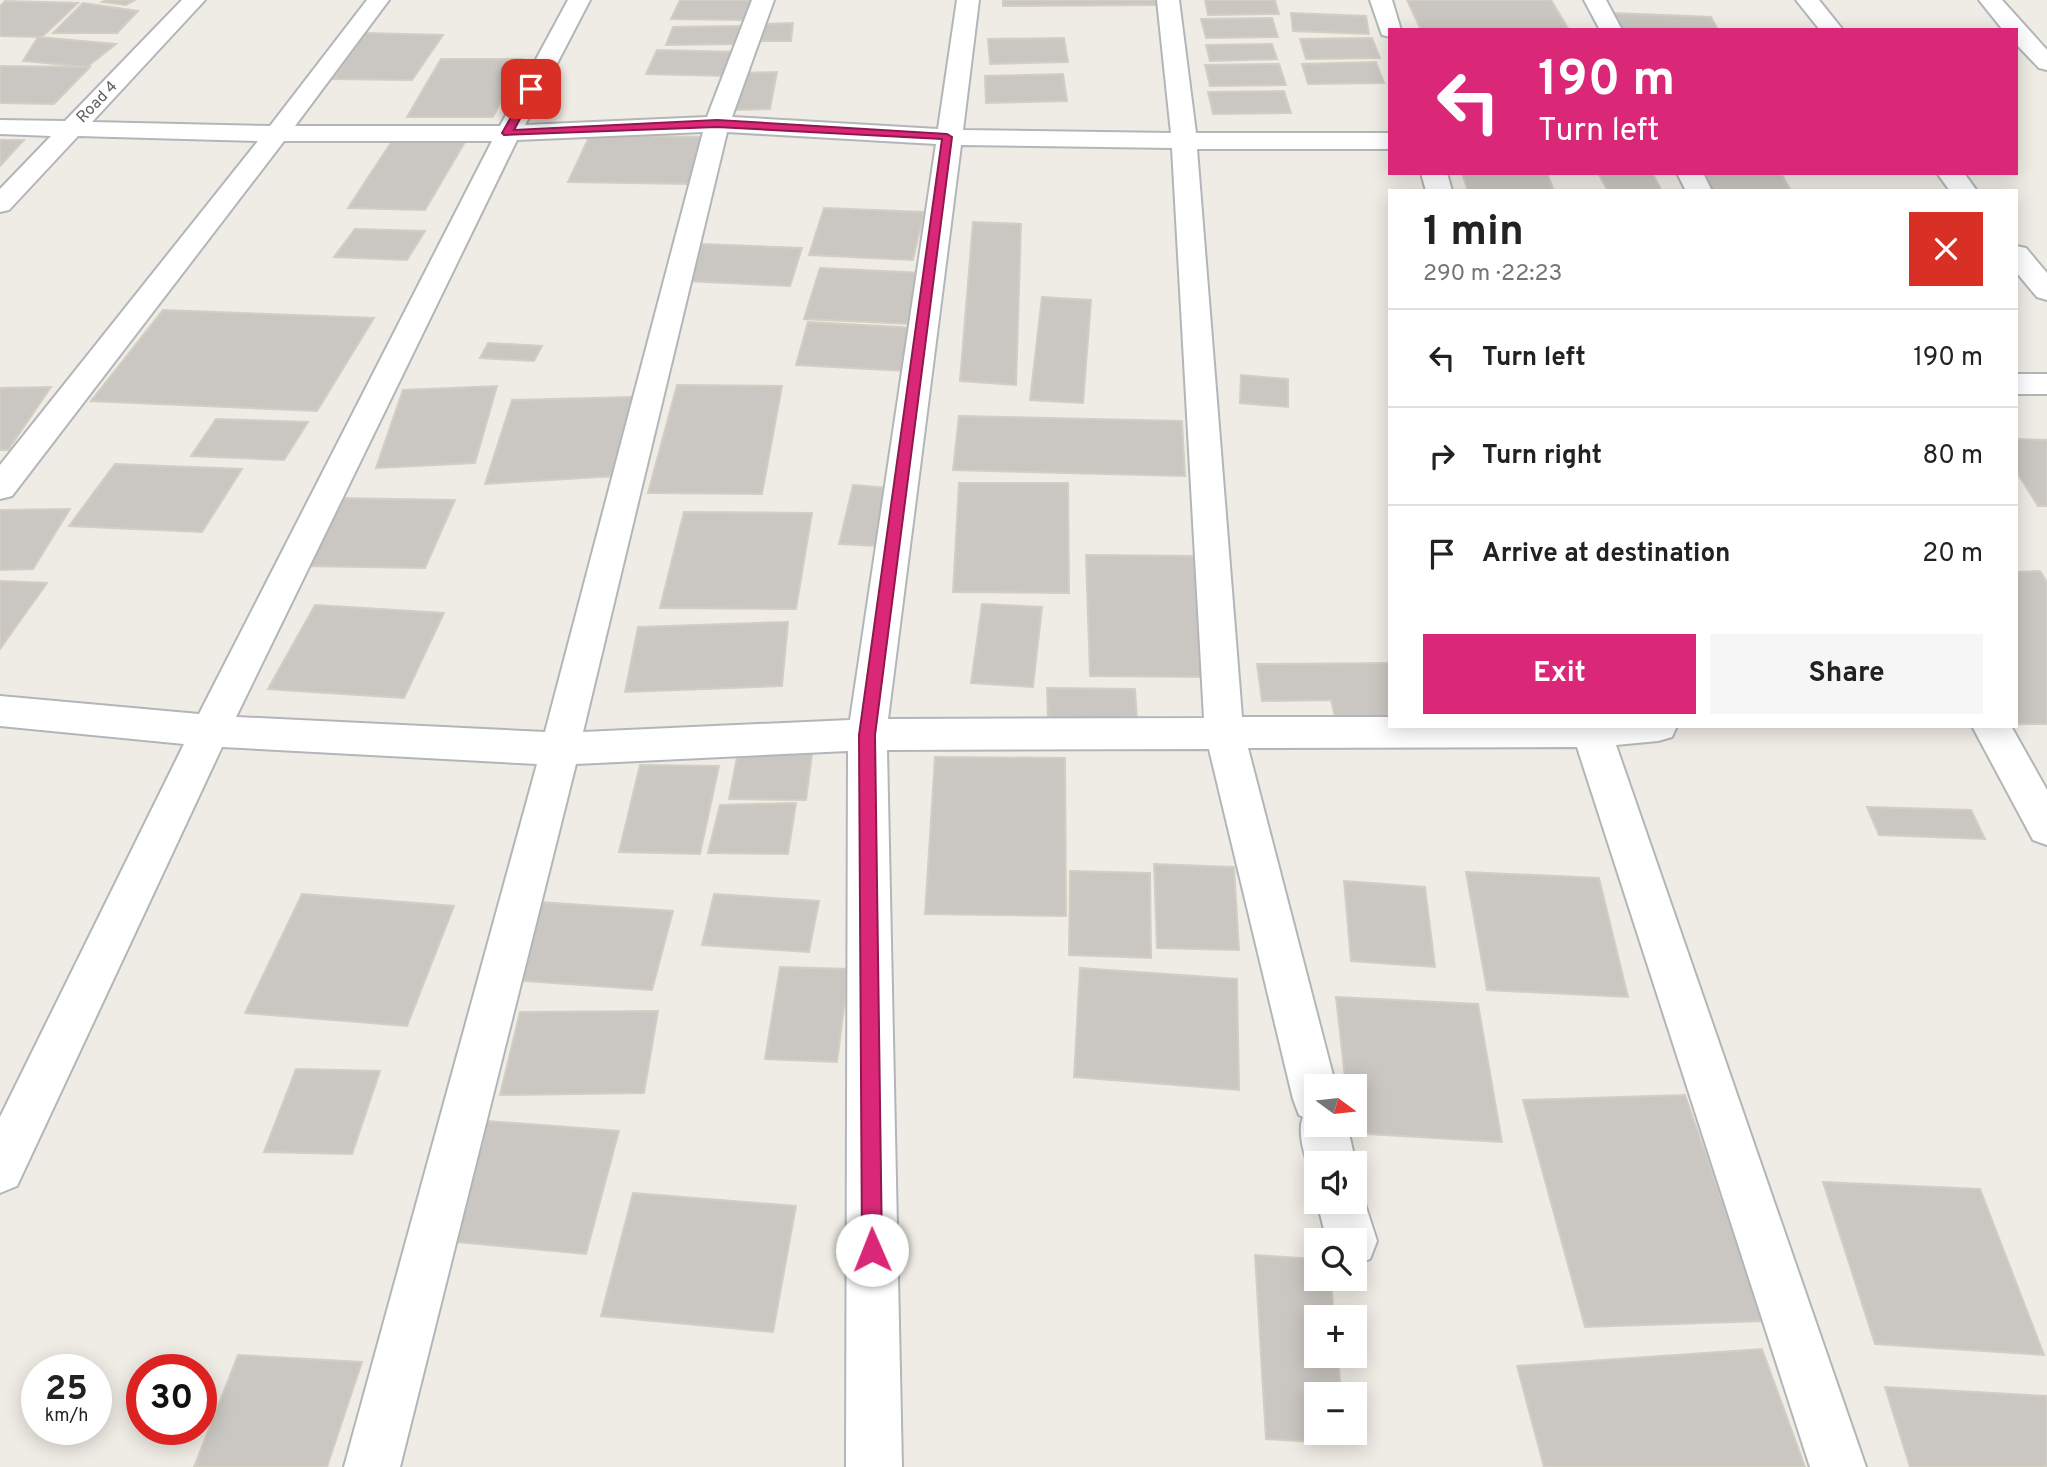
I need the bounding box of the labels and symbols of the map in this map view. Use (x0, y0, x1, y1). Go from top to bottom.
pin (501, 59, 561, 119)
street label: Road 4 (73, 77, 122, 128)
north arrow (1304, 1074, 1367, 1138)
position arrow (835, 1213, 909, 1287)
speed limit sign: 30 (126, 1354, 217, 1445)

